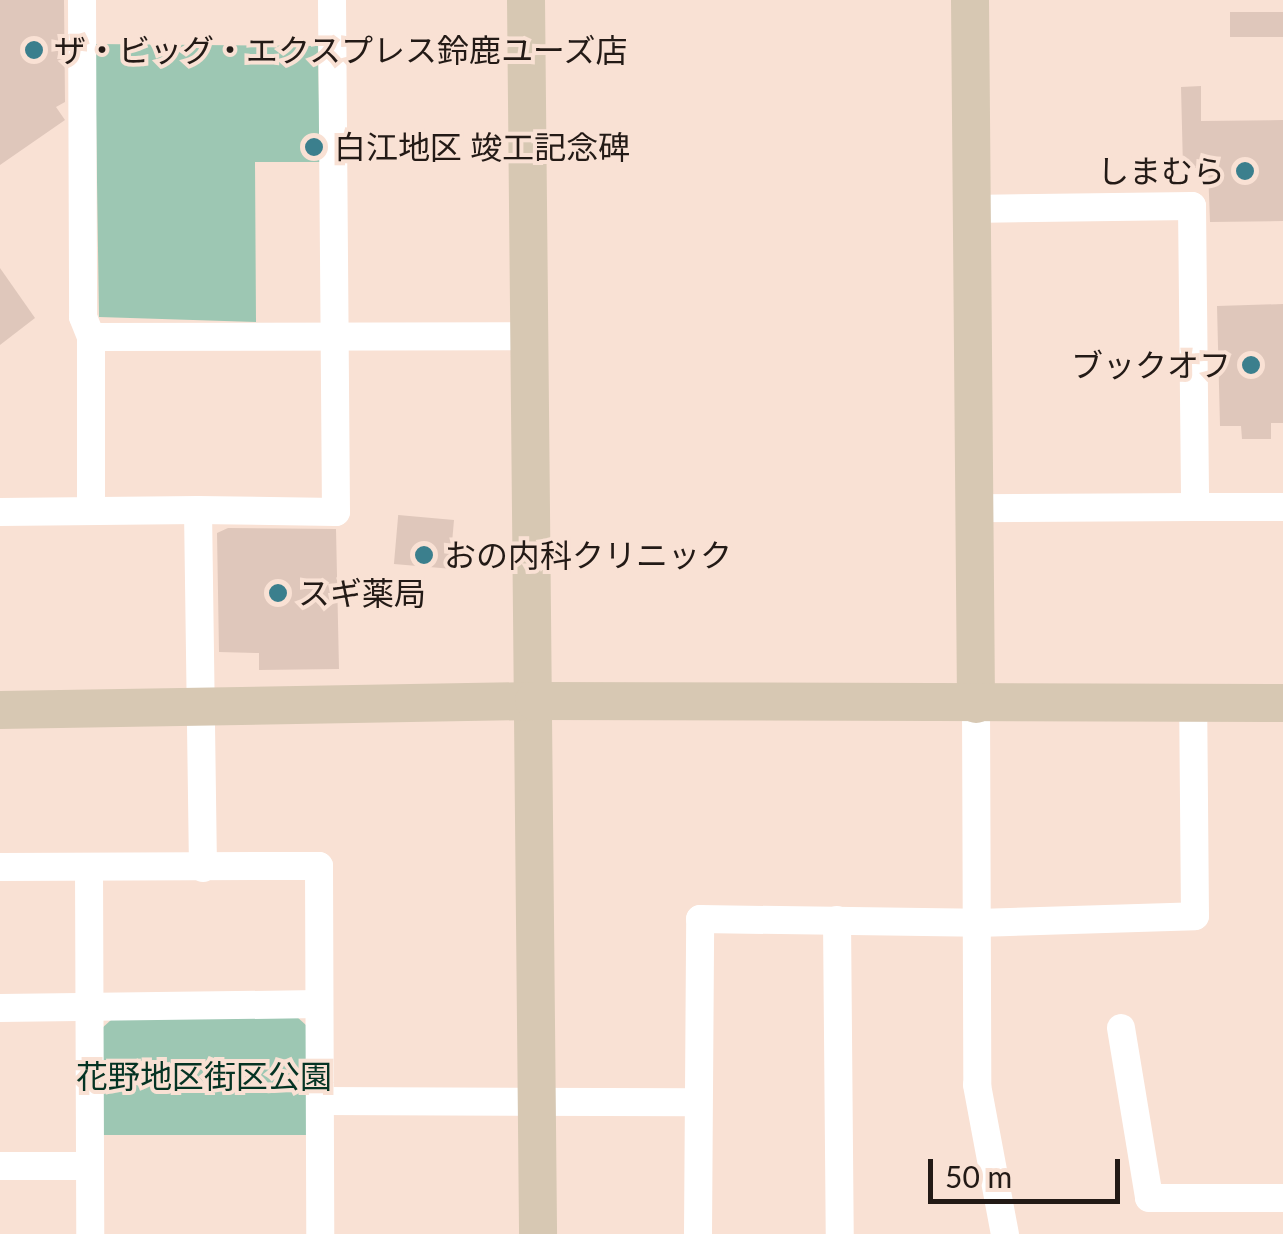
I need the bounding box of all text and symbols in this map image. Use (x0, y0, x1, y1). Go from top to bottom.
place label: ザ・ビッグ・エクスプレス鈴鹿ユーズ店 (54, 31, 630, 69)
marker: ザ・ビッグ・エクスプレス鈴鹿ユーズ店 (23, 39, 45, 61)
place label: 白江地区 竣工記念碑 (334, 128, 630, 166)
marker: 白江地区 竣工記念碑 (303, 136, 325, 158)
place label: しまむら (1097, 152, 1225, 190)
marker: しまむら (1234, 160, 1256, 182)
place label: ブックオフ (1071, 346, 1231, 384)
marker: ブックオフ (1240, 354, 1262, 376)
place label: おの内科クリニック (444, 536, 732, 574)
marker: おの内科クリニック (413, 544, 435, 566)
place label: スギ薬局 (298, 574, 426, 612)
marker: スギ薬局 (267, 582, 289, 604)
park label: 花野地区街区公園 (76, 1057, 332, 1095)
scale bar (933, 1139, 1126, 1201)
text: 50 m (945, 1158, 1012, 1194)

